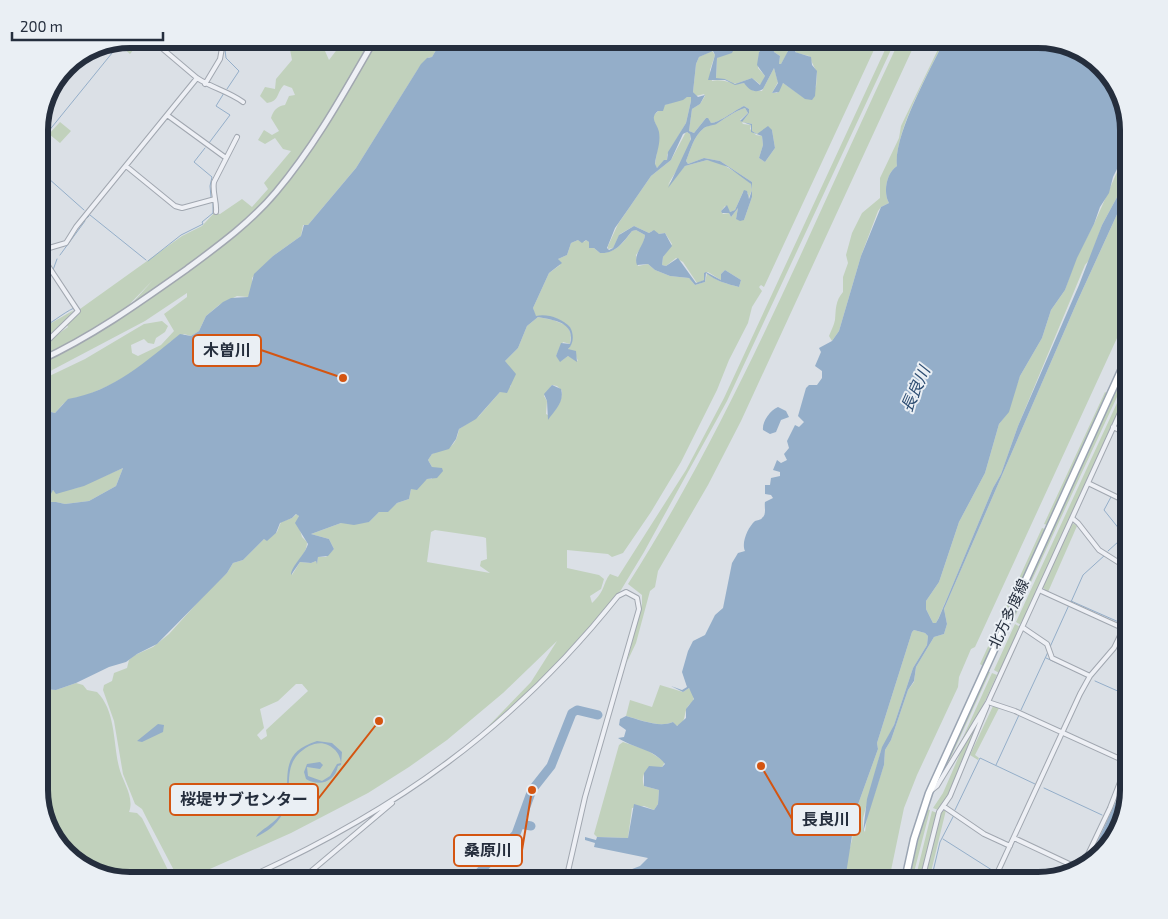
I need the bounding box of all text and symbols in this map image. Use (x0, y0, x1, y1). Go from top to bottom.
scale bar (12, 10, 164, 42)
text: 200 m (20, 17, 63, 35)
callout: 木曽川 (193, 335, 261, 366)
text: 木曽川 (203, 340, 251, 359)
water label: 長良川 (896, 361, 934, 415)
street label: 北方多度線 (984, 576, 1032, 651)
callout: 桜堤サブセンター (170, 784, 318, 815)
text: 桜堤サブセンター (180, 789, 308, 808)
callout: 長良川 (792, 804, 860, 835)
text: 長良川 (802, 809, 850, 828)
callout: 桑原川 (454, 835, 522, 866)
text: 桑原川 (464, 840, 512, 859)

